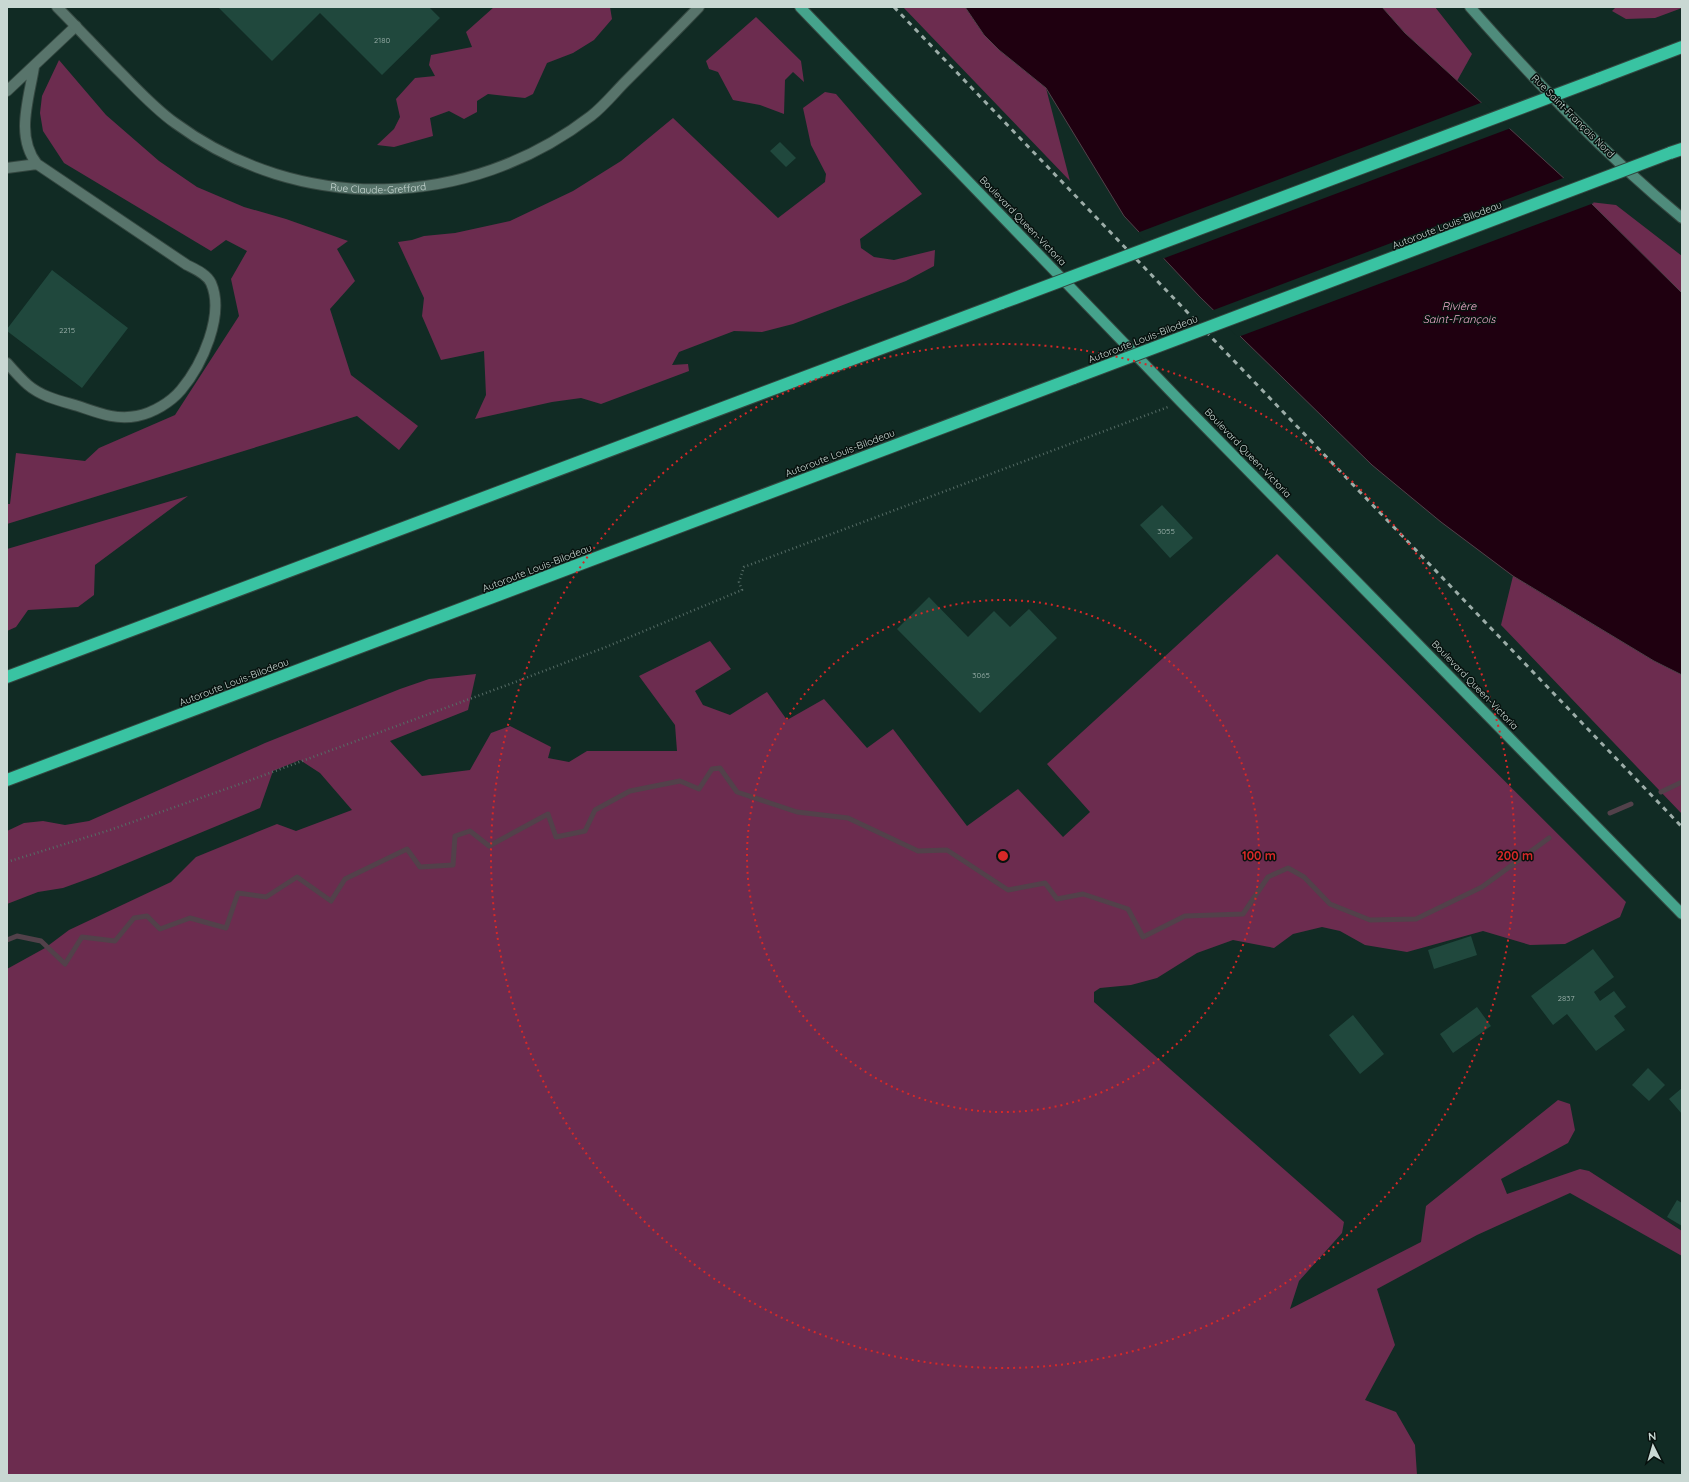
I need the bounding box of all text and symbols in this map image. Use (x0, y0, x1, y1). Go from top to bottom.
house number: 2180 (374, 35, 390, 45)
street label: Rue Saint-François Nord (1529, 72, 1617, 160)
street label: Boulevard Queen-Victoria (977, 173, 1069, 269)
street label: Rue Claude-Greffard (329, 179, 427, 196)
street label: Autoroute Louis-Bilodeau (1390, 198, 1504, 252)
water label: Rivière Saint-François (1423, 299, 1496, 326)
street label: Autoroute Louis-Bilodeau (1086, 312, 1200, 366)
house number: 2215 (59, 325, 75, 335)
street label: Boulevard Queen-Victoria (1202, 405, 1294, 501)
street label: Autoroute Louis-Bilodeau (783, 426, 897, 480)
house number: 3055 (1157, 526, 1175, 536)
street label: Autoroute Louis-Bilodeau (480, 541, 594, 595)
street label: Boulevard Queen-Victoria (1429, 637, 1521, 733)
street label: Autoroute Louis-Bilodeau (177, 655, 291, 709)
house number: 3065 (972, 670, 990, 680)
text: 100 m (1242, 848, 1276, 863)
text: 200 m (1497, 848, 1533, 863)
centre of rings (996, 849, 1010, 863)
house number: 2837 (1557, 993, 1575, 1003)
north arrow (1633, 1426, 1673, 1466)
text: N (1647, 1429, 1657, 1443)

